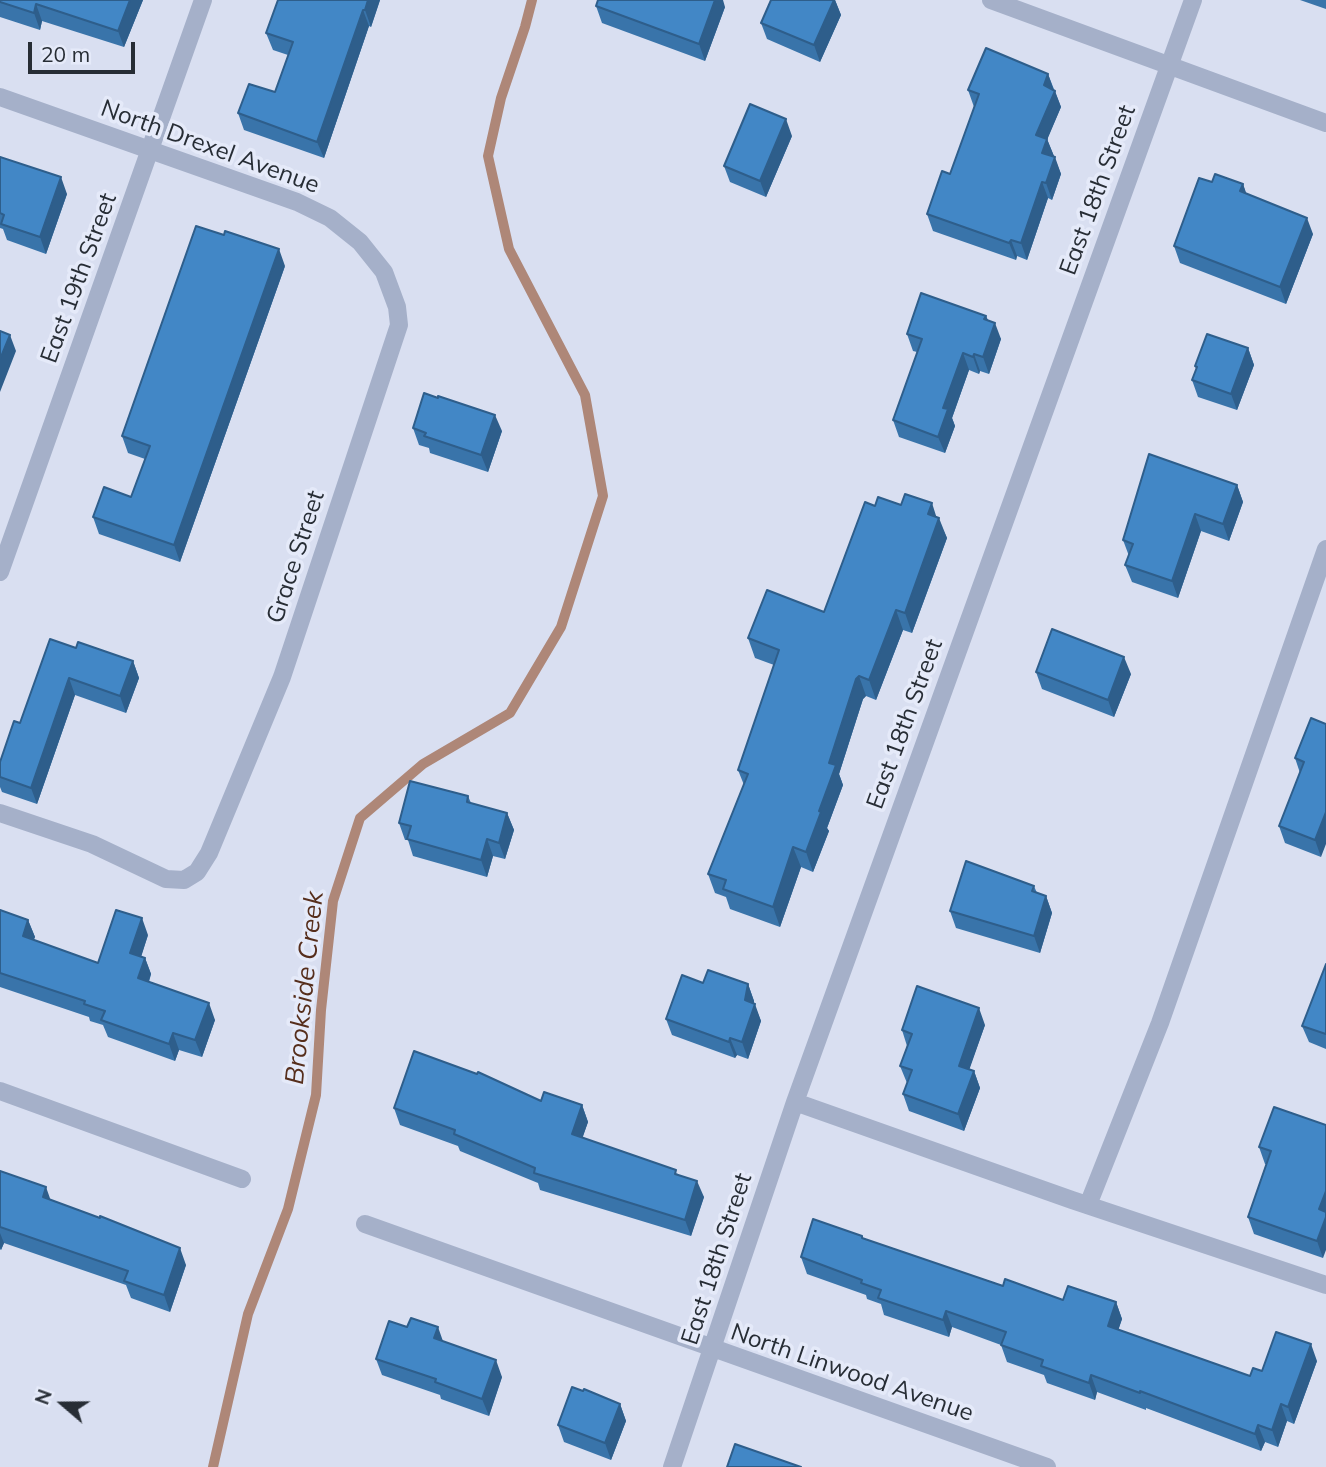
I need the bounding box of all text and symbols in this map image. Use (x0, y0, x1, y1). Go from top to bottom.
scale bar (32, 28, 138, 72)
text: 20 m (41, 41, 90, 67)
street label: North Drexel Avenue (97, 94, 323, 200)
street label: East 18th Street (1054, 101, 1142, 279)
street label: East 19th Street (35, 189, 123, 367)
street label: Grace Street (261, 487, 331, 627)
street label: East 18th Street (861, 635, 949, 813)
water label: Brookside Creek (279, 890, 331, 1086)
street label: East 18th Street (676, 1170, 758, 1348)
street label: North Linwood Avenue (727, 1318, 977, 1428)
north arrow (28, 1369, 98, 1439)
text: N (30, 1386, 57, 1408)

